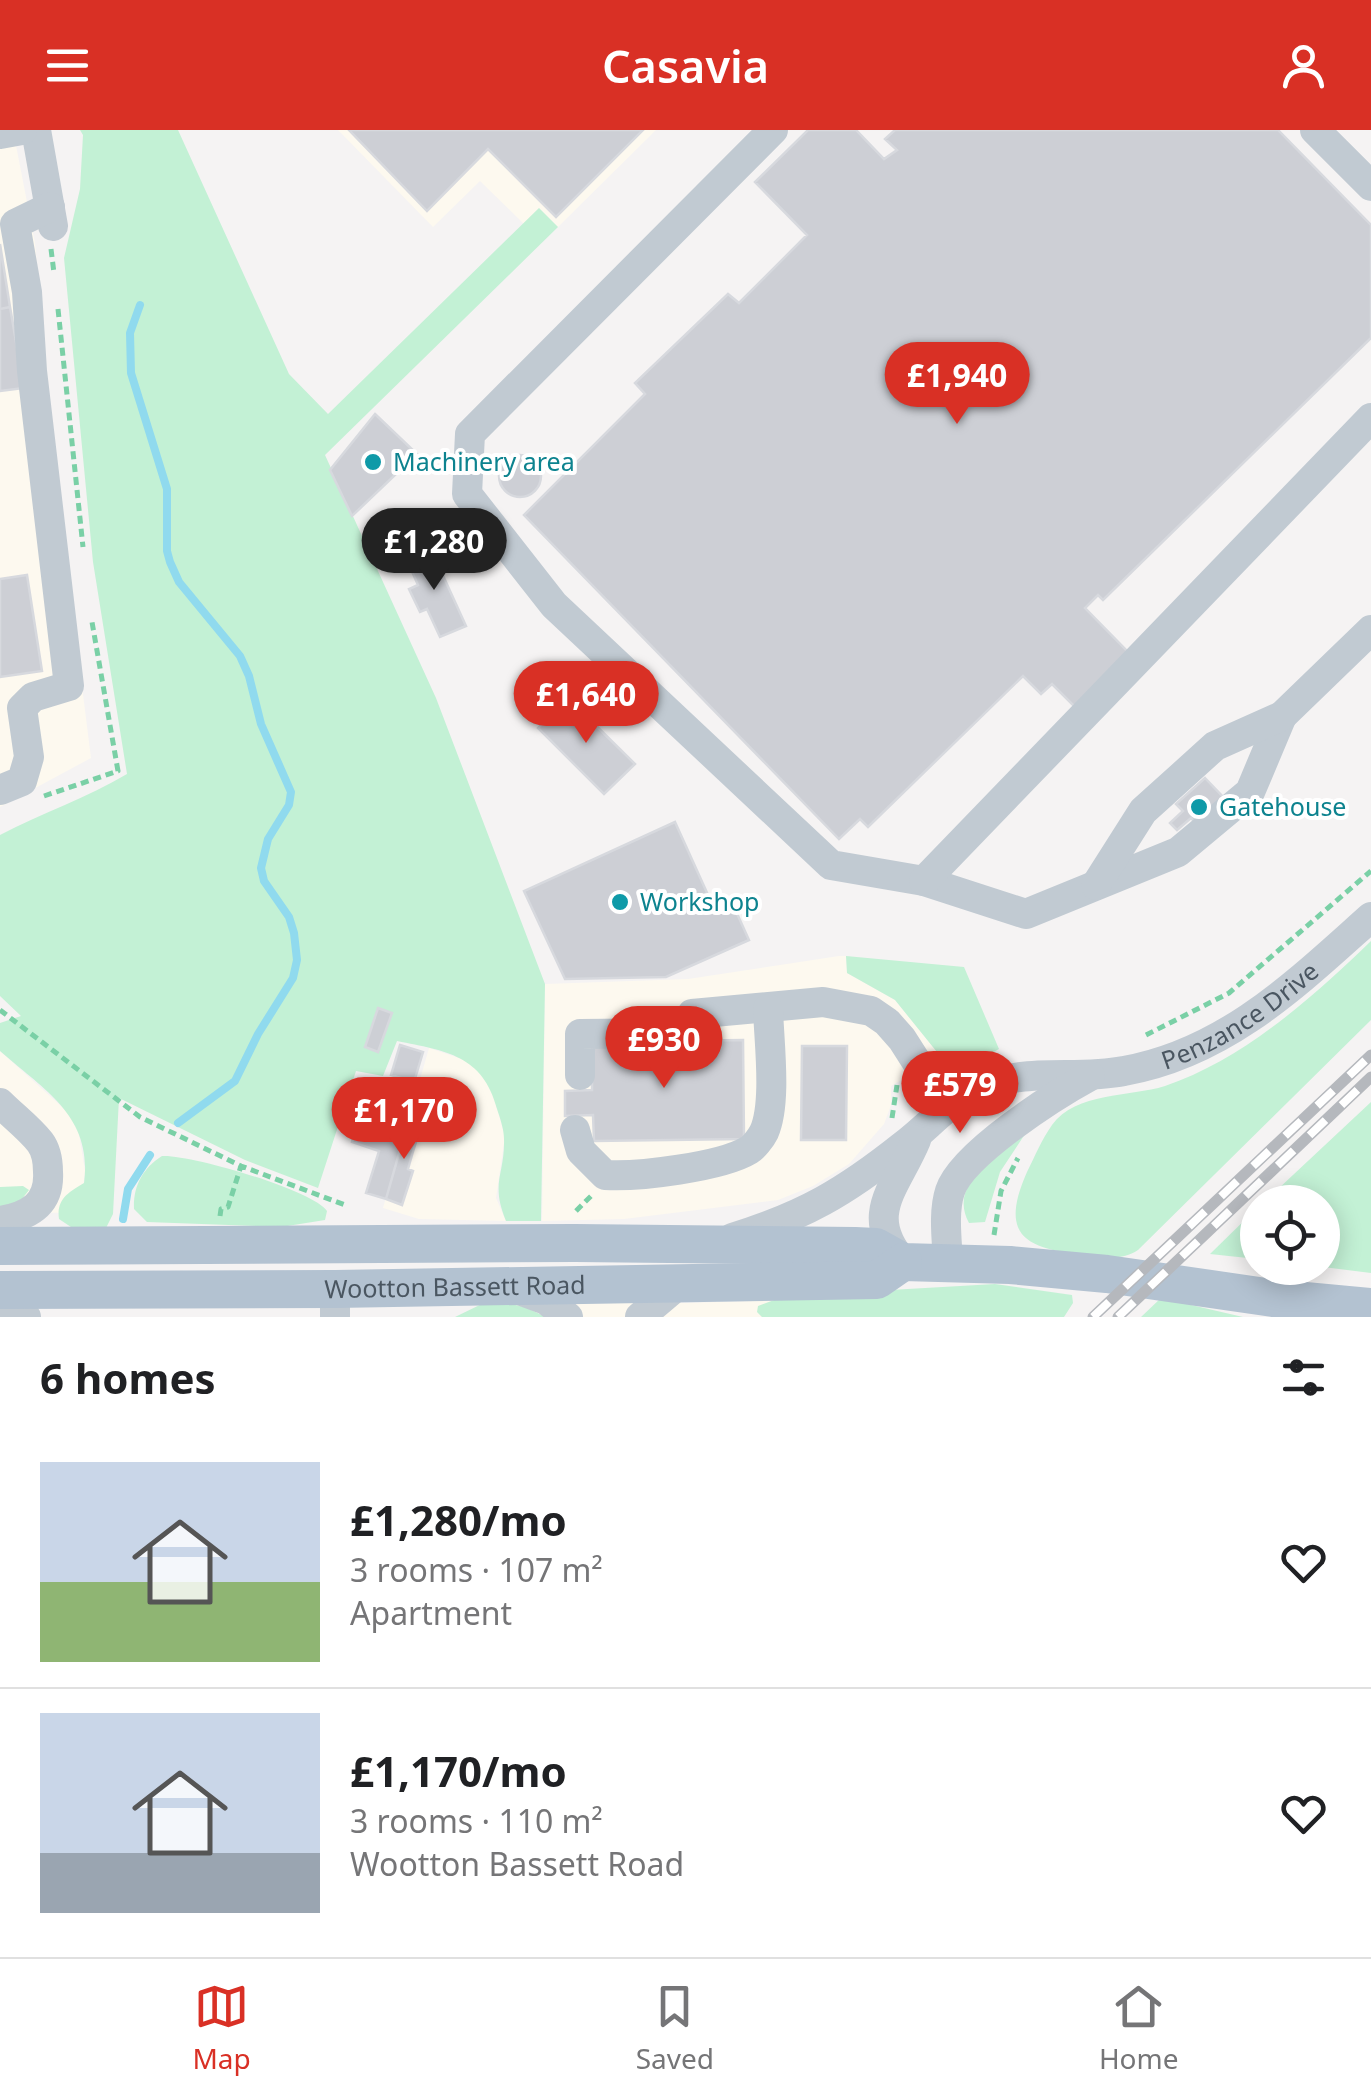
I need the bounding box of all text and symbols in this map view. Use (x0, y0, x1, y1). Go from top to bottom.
text: Casavia (602, 35, 769, 96)
icon: menu (40, 38, 95, 93)
icon: person (1276, 38, 1331, 93)
pin: £1,940 (876, 342, 1038, 427)
text: £1,940 (907, 353, 1007, 396)
place label: Machinery area (393, 444, 575, 478)
marker: Machinery area (362, 451, 384, 473)
pin: £1,280 (353, 508, 515, 593)
text: £1,280 (384, 519, 484, 562)
pin: £1,640 (505, 661, 667, 746)
text: £1,640 (536, 672, 636, 715)
place label: Gatehouse (1219, 789, 1346, 823)
marker: Gatehouse (1188, 796, 1210, 818)
place label: Workshop (640, 884, 759, 918)
marker: Workshop (609, 891, 631, 913)
street label: Penzance Drive (1156, 953, 1325, 1077)
pin: £930 (605, 1006, 723, 1091)
text: £930 (627, 1017, 701, 1060)
pin: £579 (901, 1051, 1019, 1136)
text: £579 (923, 1062, 997, 1105)
pin: £1,170 (323, 1077, 485, 1162)
text: £1,170 (354, 1088, 454, 1131)
map controls (1240, 1185, 1340, 1285)
button: locate (1240, 1185, 1340, 1285)
street label: Wootton Bassett Road (324, 1267, 586, 1305)
text: 6 homes (40, 1349, 216, 1406)
icon: filters (1276, 1350, 1331, 1405)
text: £1,280/mo (350, 1491, 567, 1548)
icon: home (120, 1502, 240, 1622)
icon: heart (1276, 1535, 1331, 1590)
text: 3 rooms · 107 m² (350, 1548, 603, 1591)
text: Apartment (350, 1591, 512, 1634)
text: £1,170/mo (350, 1742, 567, 1799)
icon: home (120, 1753, 240, 1873)
icon: heart (1276, 1786, 1331, 1841)
text: 3 rooms · 110 m² (350, 1799, 603, 1842)
text: Wootton Bassett Road (350, 1842, 684, 1885)
tab: Map (192, 1979, 251, 2077)
tab: Saved (636, 1979, 714, 2077)
tab: Home (1099, 1979, 1179, 2077)

